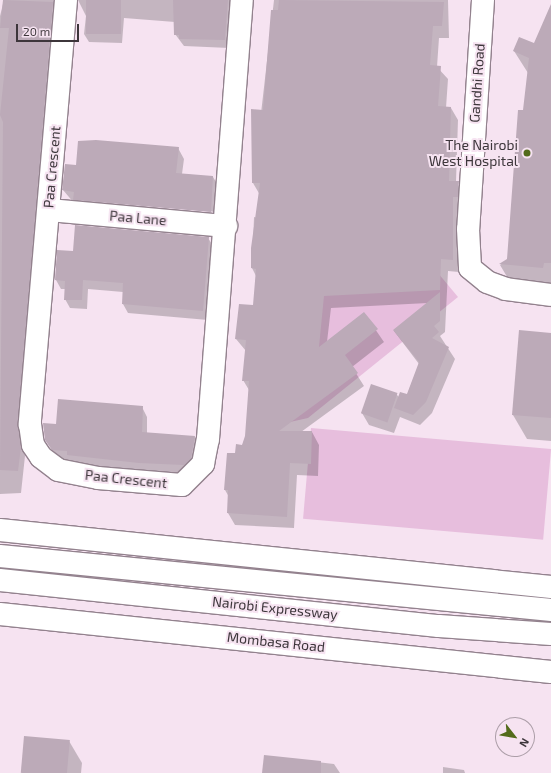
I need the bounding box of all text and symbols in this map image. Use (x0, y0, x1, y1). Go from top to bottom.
scale bar (18, 16, 81, 42)
text: 20 m (23, 24, 50, 38)
street label: Gandhi Road (466, 43, 488, 123)
street label: Paa Crescent (40, 125, 64, 209)
place label: The Nairobi West Hospital (429, 137, 518, 170)
marker: The Nairobi West Hospital (521, 147, 533, 159)
street label: Paa Lane (109, 207, 167, 229)
street label: Paa Crescent (84, 466, 168, 492)
street label: Nairobi Expressway (211, 593, 339, 623)
street label: Mombasa Road (226, 629, 326, 655)
north arrow (495, 717, 535, 757)
text: N (517, 736, 532, 750)

